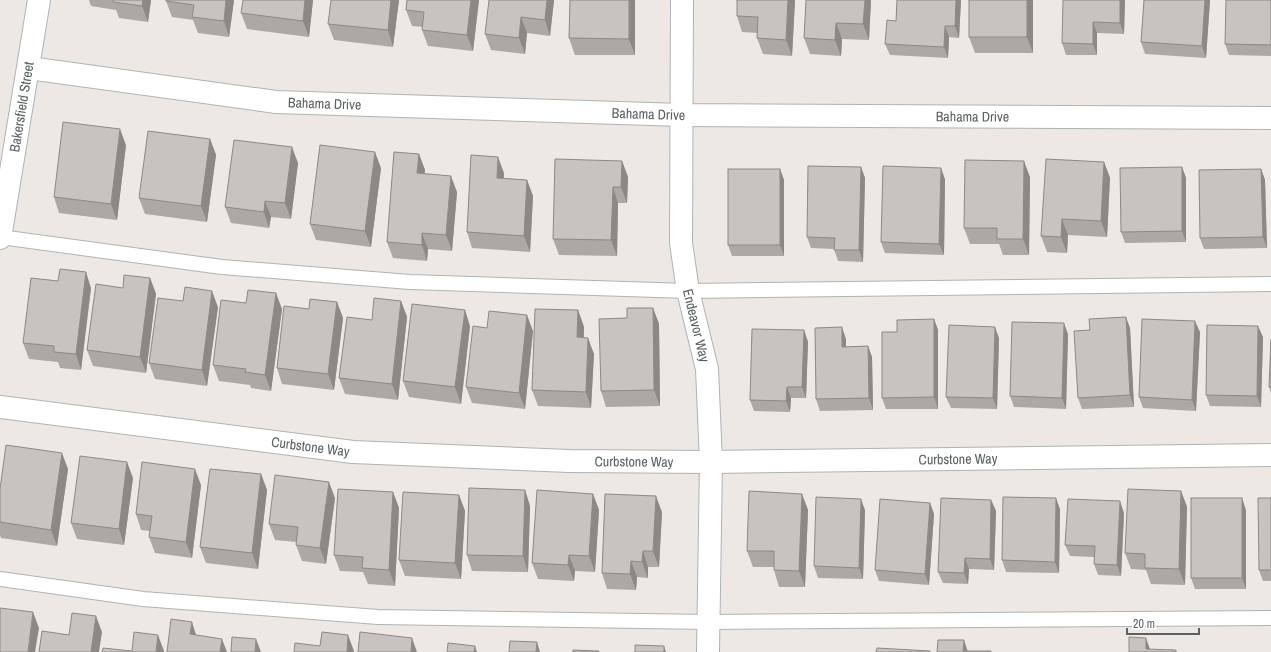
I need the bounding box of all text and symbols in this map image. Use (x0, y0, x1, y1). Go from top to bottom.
street label: Bakersfield Street (5, 60, 38, 153)
street label: Bahama Drive (288, 93, 362, 114)
street label: Bahama Drive (611, 104, 685, 124)
street label: Bahama Drive (936, 107, 1009, 126)
street label: Endeavor Way (679, 287, 714, 364)
street label: Curbstone Way (270, 433, 351, 461)
street label: Curbstone Way (918, 449, 998, 468)
street label: Curbstone Way (594, 452, 674, 471)
scale bar (1127, 610, 1199, 636)
text: 20 m (1133, 616, 1155, 632)

